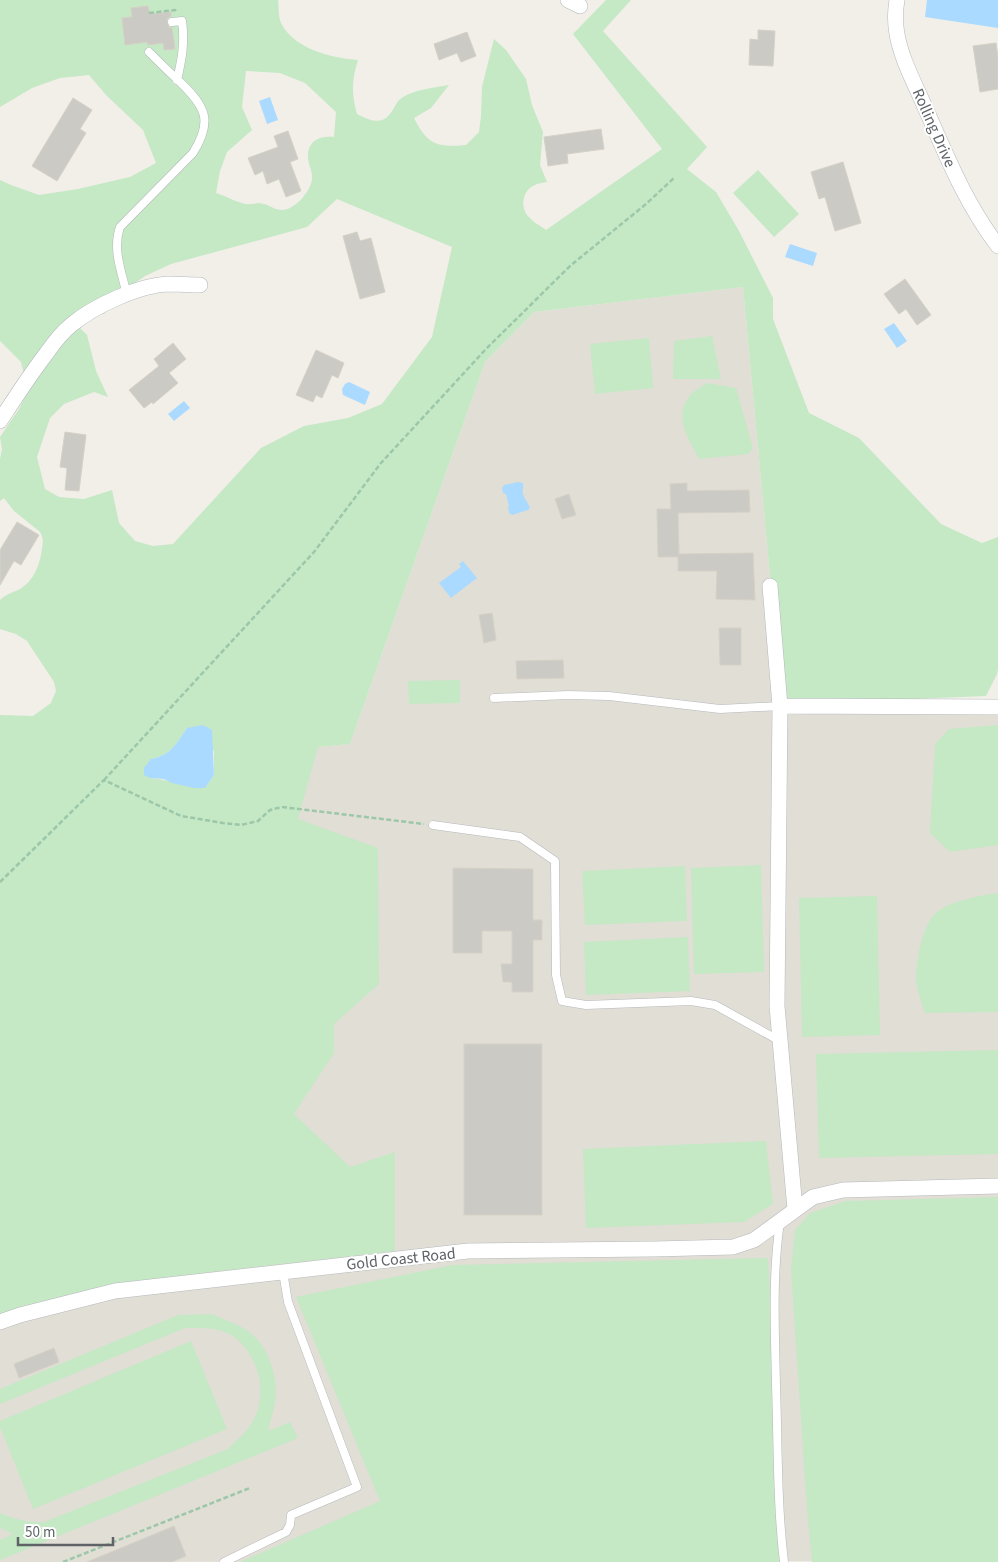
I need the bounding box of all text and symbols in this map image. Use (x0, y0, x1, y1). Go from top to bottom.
street label: Rolling Drive (907, 85, 961, 171)
street label: Gold Coast Road (345, 1242, 457, 1276)
scale bar (18, 1514, 112, 1546)
text: 50 m (25, 1522, 55, 1543)

